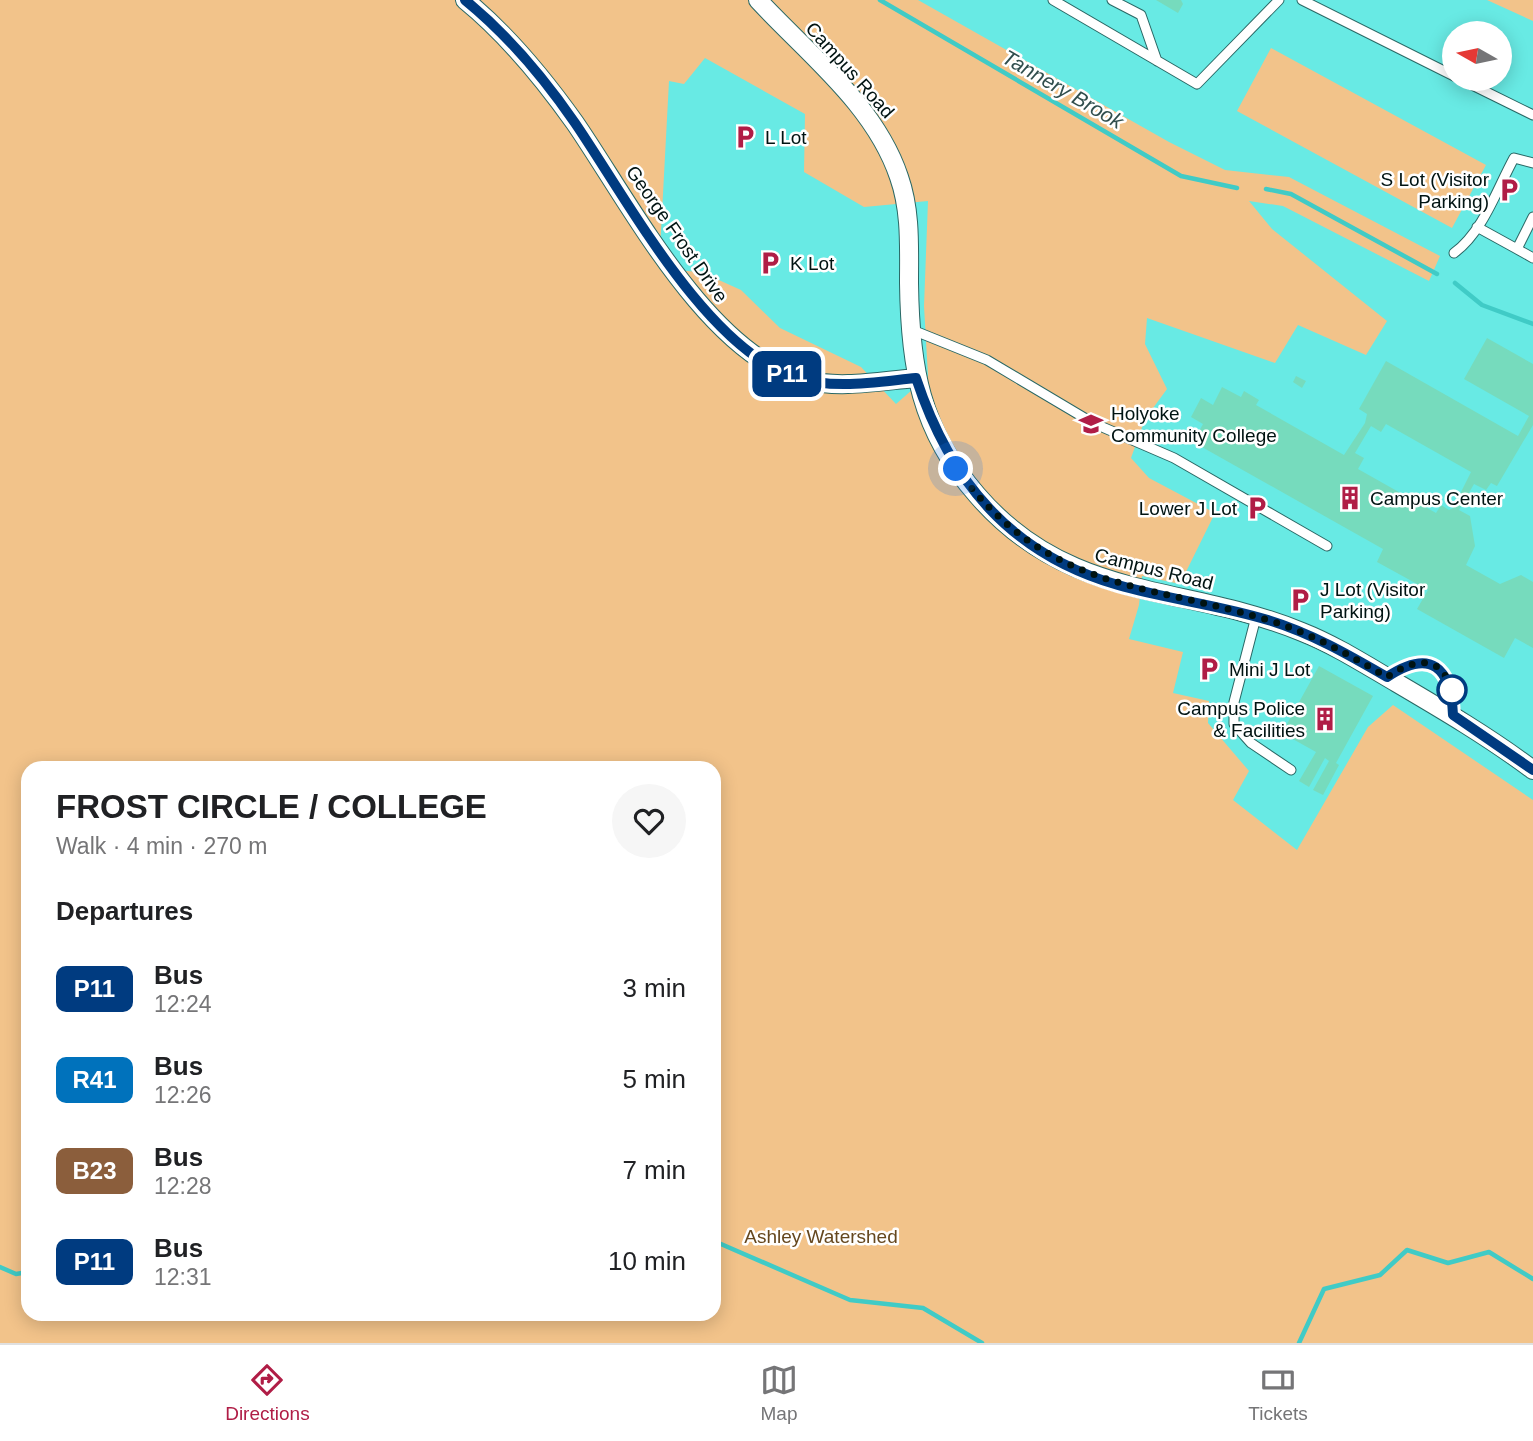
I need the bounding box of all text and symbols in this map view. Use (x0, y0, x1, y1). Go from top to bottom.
street label: Campus Road (802, 18, 898, 122)
north arrow (1442, 21, 1512, 91)
map controls (1442, 21, 1512, 91)
water label: Tannery Brook (998, 45, 1129, 134)
parking icon: L Lot (731, 123, 759, 151)
place label: L Lot (765, 127, 807, 148)
street label: George Frost Drive (622, 162, 732, 306)
place label: S Lot (Visitor Parking) (1381, 169, 1490, 212)
parking icon: S Lot (Visitor Parking) (1495, 176, 1523, 204)
parking icon: K Lot (756, 249, 784, 277)
place label: K Lot (790, 253, 835, 274)
line badge: P11 (747, 351, 827, 397)
text: P11 (766, 360, 808, 387)
place label: Holyoke Community College (1111, 403, 1277, 446)
school or university icon: Holyoke Community College (1077, 410, 1105, 438)
your location (938, 451, 973, 486)
building icon: Campus Center (1336, 484, 1364, 512)
place label: Campus Center (1370, 488, 1504, 509)
parking icon: Lower J Lot (1243, 494, 1271, 522)
place label: Lower J Lot (1139, 498, 1238, 519)
street label: Campus Road (1093, 544, 1215, 594)
place label: J Lot (Visitor Parking) (1320, 579, 1426, 622)
parking icon: J Lot (Visitor Parking) (1286, 586, 1314, 614)
parking icon: Mini J Lot (1195, 655, 1223, 683)
place label: Mini J Lot (1229, 659, 1311, 680)
unlabelled marker (1437, 675, 1467, 705)
place label: Campus Police & Facilities (1177, 698, 1305, 741)
building icon: Campus Police & Facilities (1311, 705, 1339, 733)
button: heart (612, 784, 686, 858)
text: FROST CIRCLE / COLLEGE (56, 788, 487, 825)
text: Walk · 4 min · 270 m (56, 833, 267, 859)
text: Departures (56, 896, 193, 926)
text: Bus (154, 960, 203, 990)
text: 3 min (622, 973, 686, 1003)
text: P11 (74, 975, 115, 1002)
text: 12:24 (154, 991, 212, 1017)
text: Bus (154, 1051, 203, 1081)
text: 5 min (622, 1064, 686, 1094)
text: R41 (72, 1066, 117, 1093)
text: 12:26 (154, 1082, 212, 1108)
text: Bus (154, 1142, 203, 1172)
text: 7 min (622, 1155, 686, 1185)
text: B23 (72, 1157, 117, 1184)
text: 12:28 (154, 1173, 212, 1199)
park label: Ashley Watershed (744, 1226, 898, 1247)
text: Bus (154, 1233, 203, 1263)
text: 10 min (608, 1246, 686, 1276)
text: P11 (74, 1248, 115, 1275)
text: 12:31 (154, 1264, 212, 1290)
tab: Directions (225, 1361, 310, 1425)
tab: Map (760, 1361, 798, 1425)
tab: Tickets (1248, 1361, 1308, 1425)

